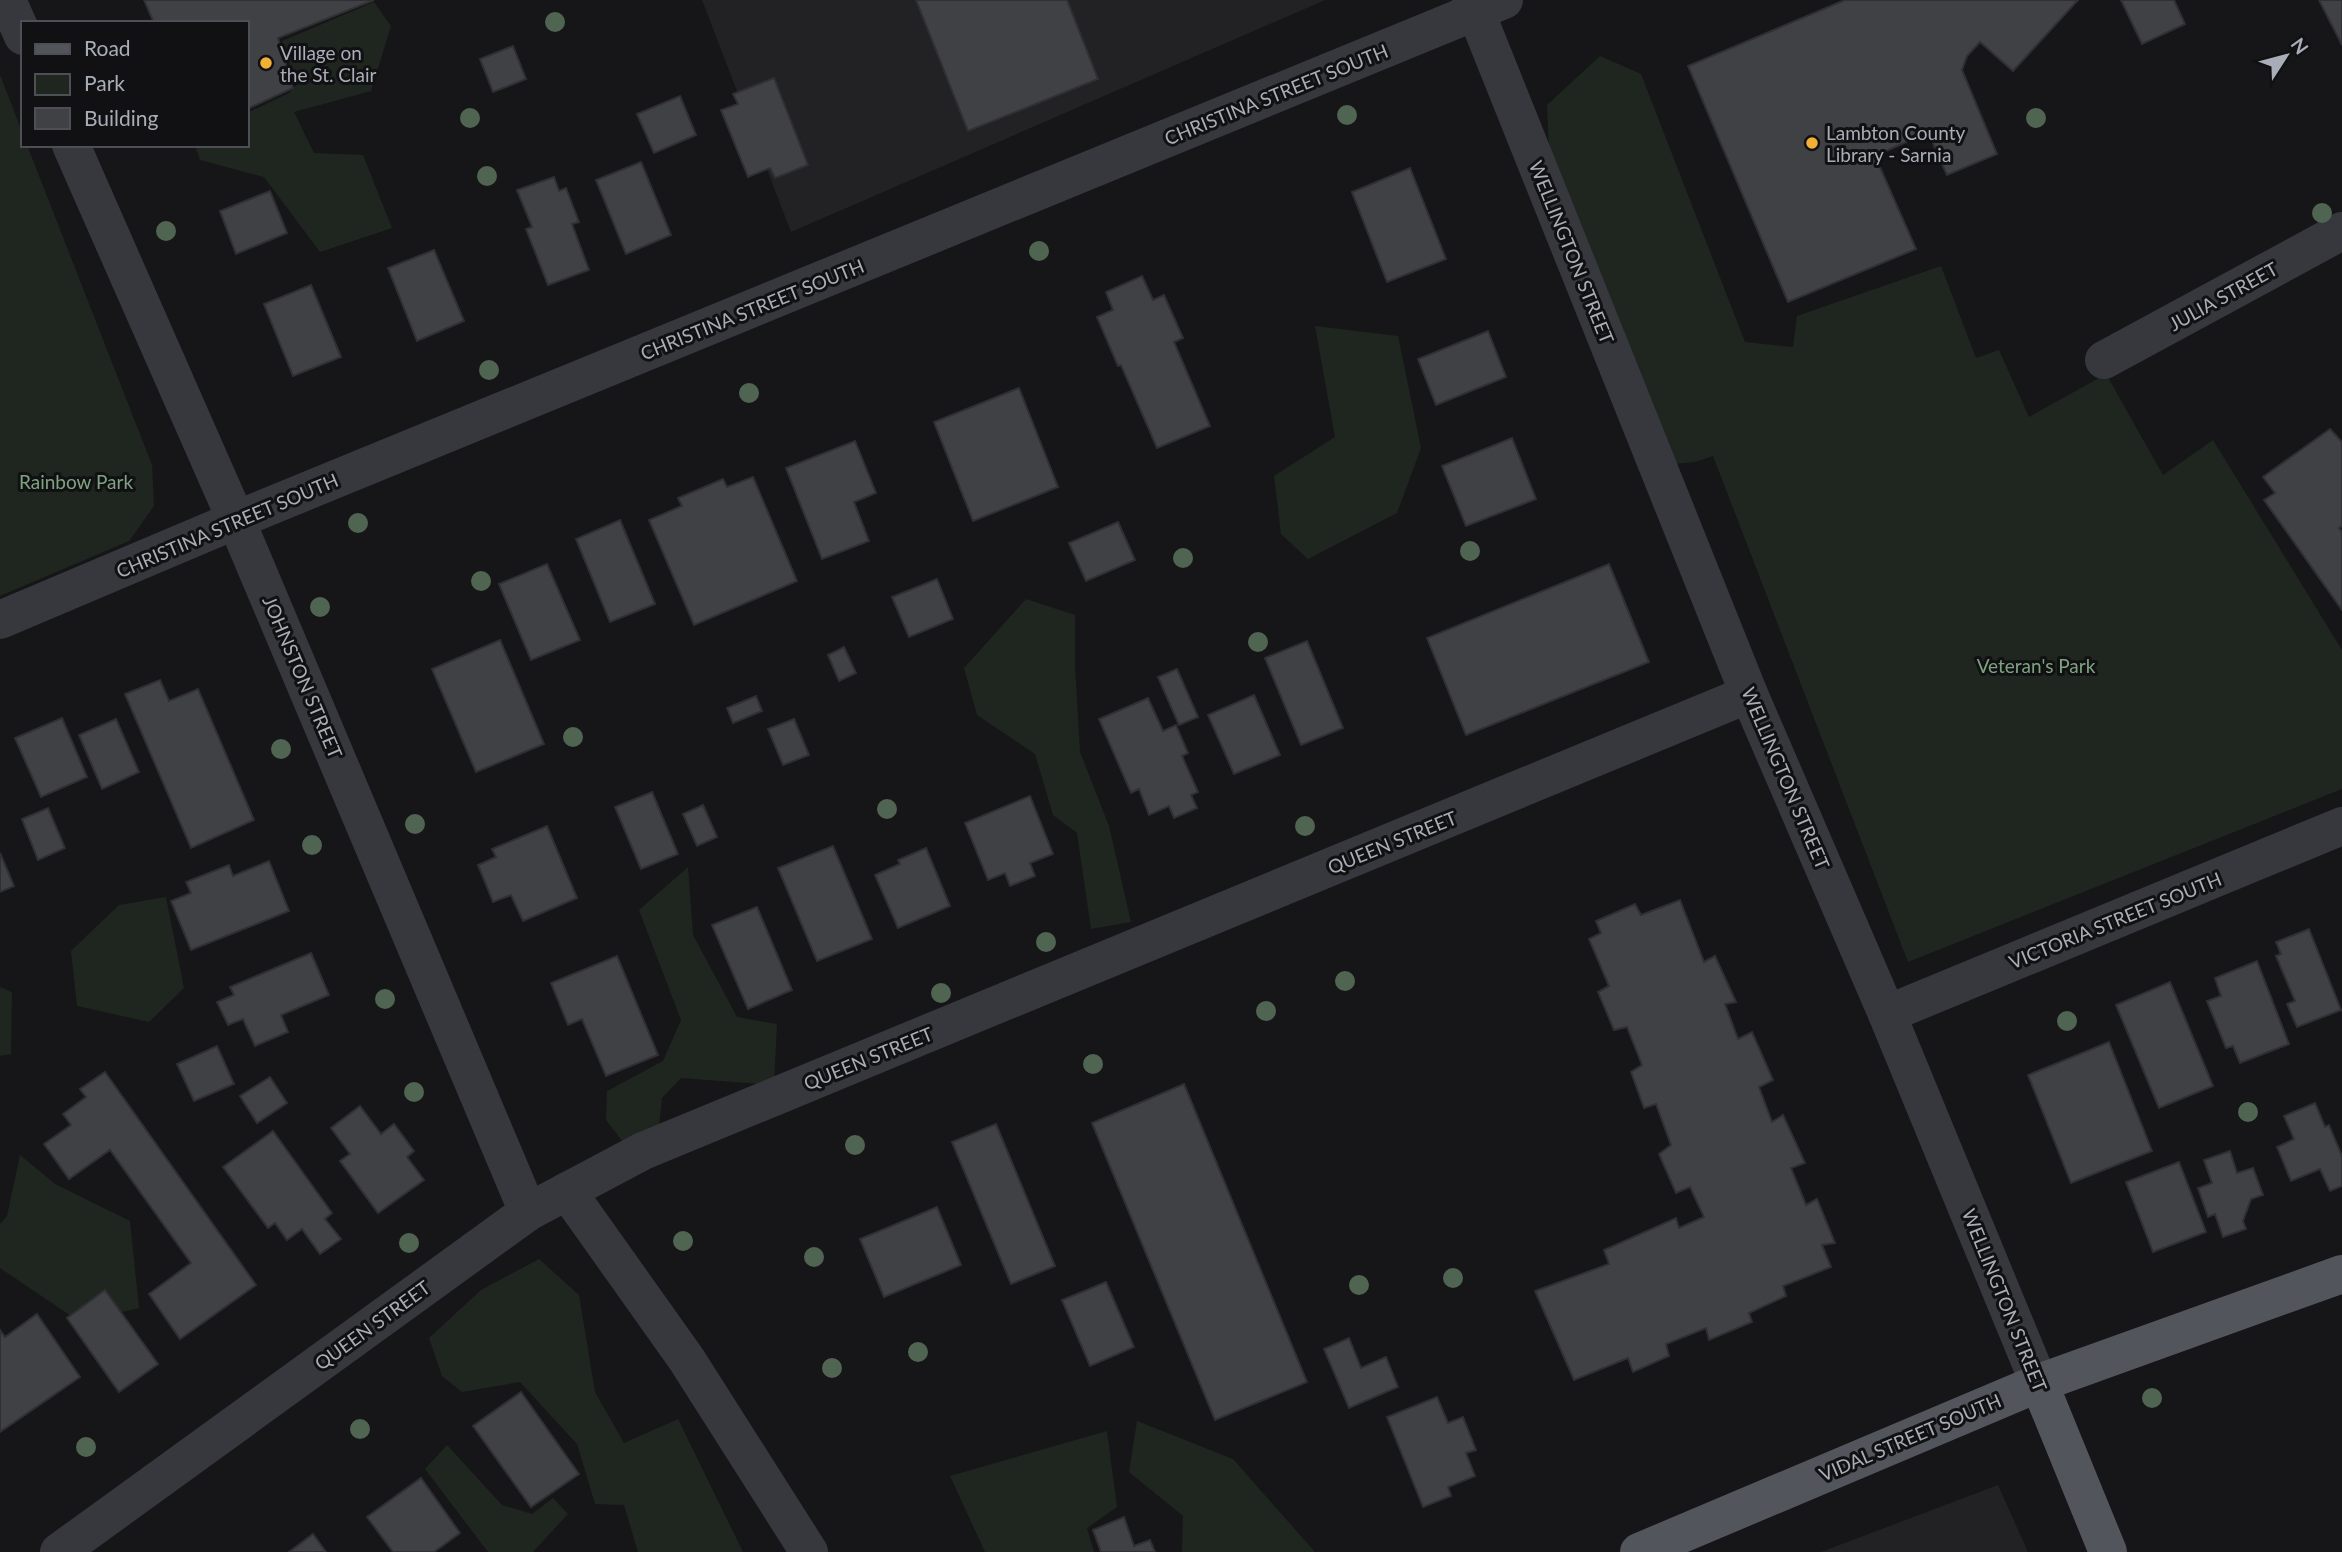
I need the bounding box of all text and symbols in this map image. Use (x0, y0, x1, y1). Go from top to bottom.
legend (21, 21, 248, 147)
north arrow (2251, 21, 2321, 91)
text: N (2287, 33, 2314, 58)
text: Road (84, 35, 131, 60)
street label: CHRISTINA STREET SOUTH (1161, 39, 1391, 149)
place label: Village on the St. Clair (280, 41, 377, 86)
marker: Village on the St. Clair (258, 55, 274, 71)
text: Park (84, 70, 125, 95)
text: Building (84, 105, 159, 130)
place label: Lambton County Library - Sarnia (1826, 121, 1965, 166)
marker: Lambton County Library - Sarnia (1804, 135, 1820, 151)
street label: WELLINGTON STREET (1525, 157, 1619, 347)
street label: CHRISTINA STREET SOUTH (637, 254, 867, 364)
street label: JULIA STREET (2165, 257, 2281, 335)
street label: CHRISTINA STREET SOUTH (113, 468, 341, 582)
park label: Rainbow Park (19, 470, 133, 493)
street label: JOHNSTON STREET (258, 592, 348, 762)
park label: Veteran's Park (1977, 654, 2096, 677)
street label: WELLINGTON STREET (1737, 683, 1835, 873)
street label: QUEEN STREET (1324, 806, 1460, 878)
street label: VICTORIA STREET SOUTH (2005, 867, 2225, 973)
street label: QUEEN STREET (800, 1022, 936, 1094)
street label: WELLINGTON STREET (1958, 1205, 2052, 1395)
street label: QUEEN STREET (310, 1275, 434, 1375)
street label: VIDAL STREET SOUTH (1816, 1388, 2004, 1486)

